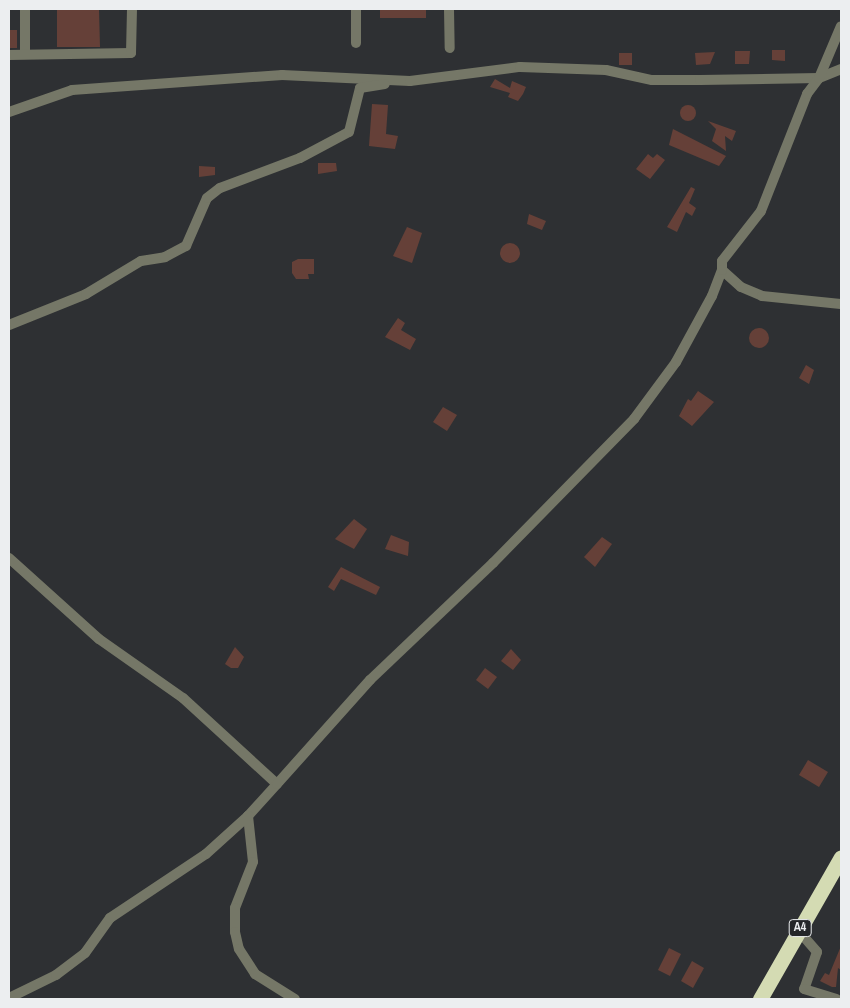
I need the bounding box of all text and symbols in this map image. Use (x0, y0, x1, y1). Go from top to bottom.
road number: A4 (788, 918, 812, 938)

